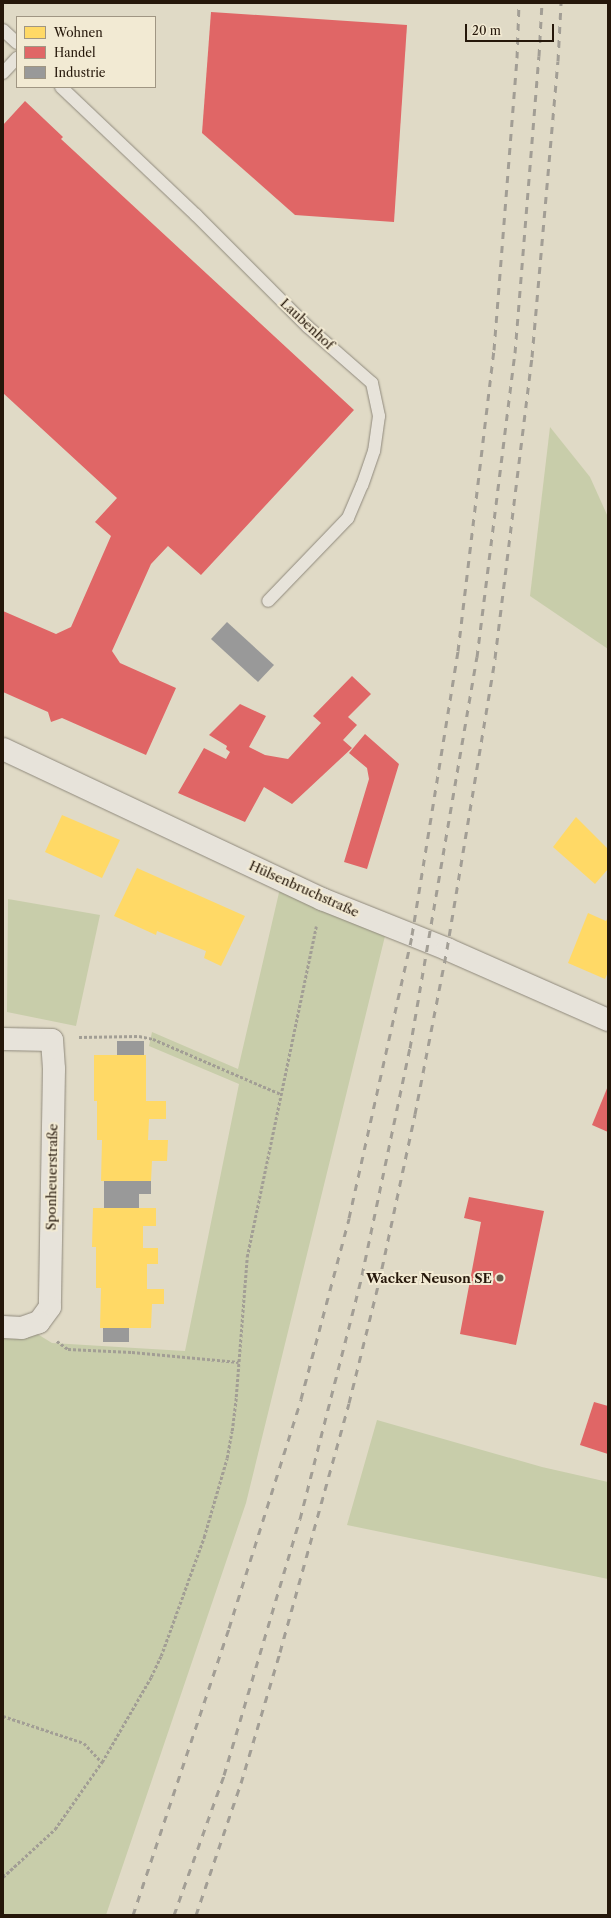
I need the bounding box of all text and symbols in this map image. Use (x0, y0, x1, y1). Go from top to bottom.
legend (16, 16, 156, 88)
scale bar (467, 16, 556, 42)
text: 20 m (472, 23, 501, 38)
text: Wohnen (54, 25, 103, 40)
text: Handel (54, 45, 96, 60)
text: Industrie (54, 65, 106, 80)
street label: Laubenhof (277, 295, 337, 353)
street label: Hülsenbruchstraße (247, 858, 361, 920)
street label: Sponheuerstraße (43, 1123, 61, 1231)
place label: Wacker Neuson SE (366, 1270, 492, 1286)
marker: Wacker Neuson SE (495, 1273, 505, 1283)

